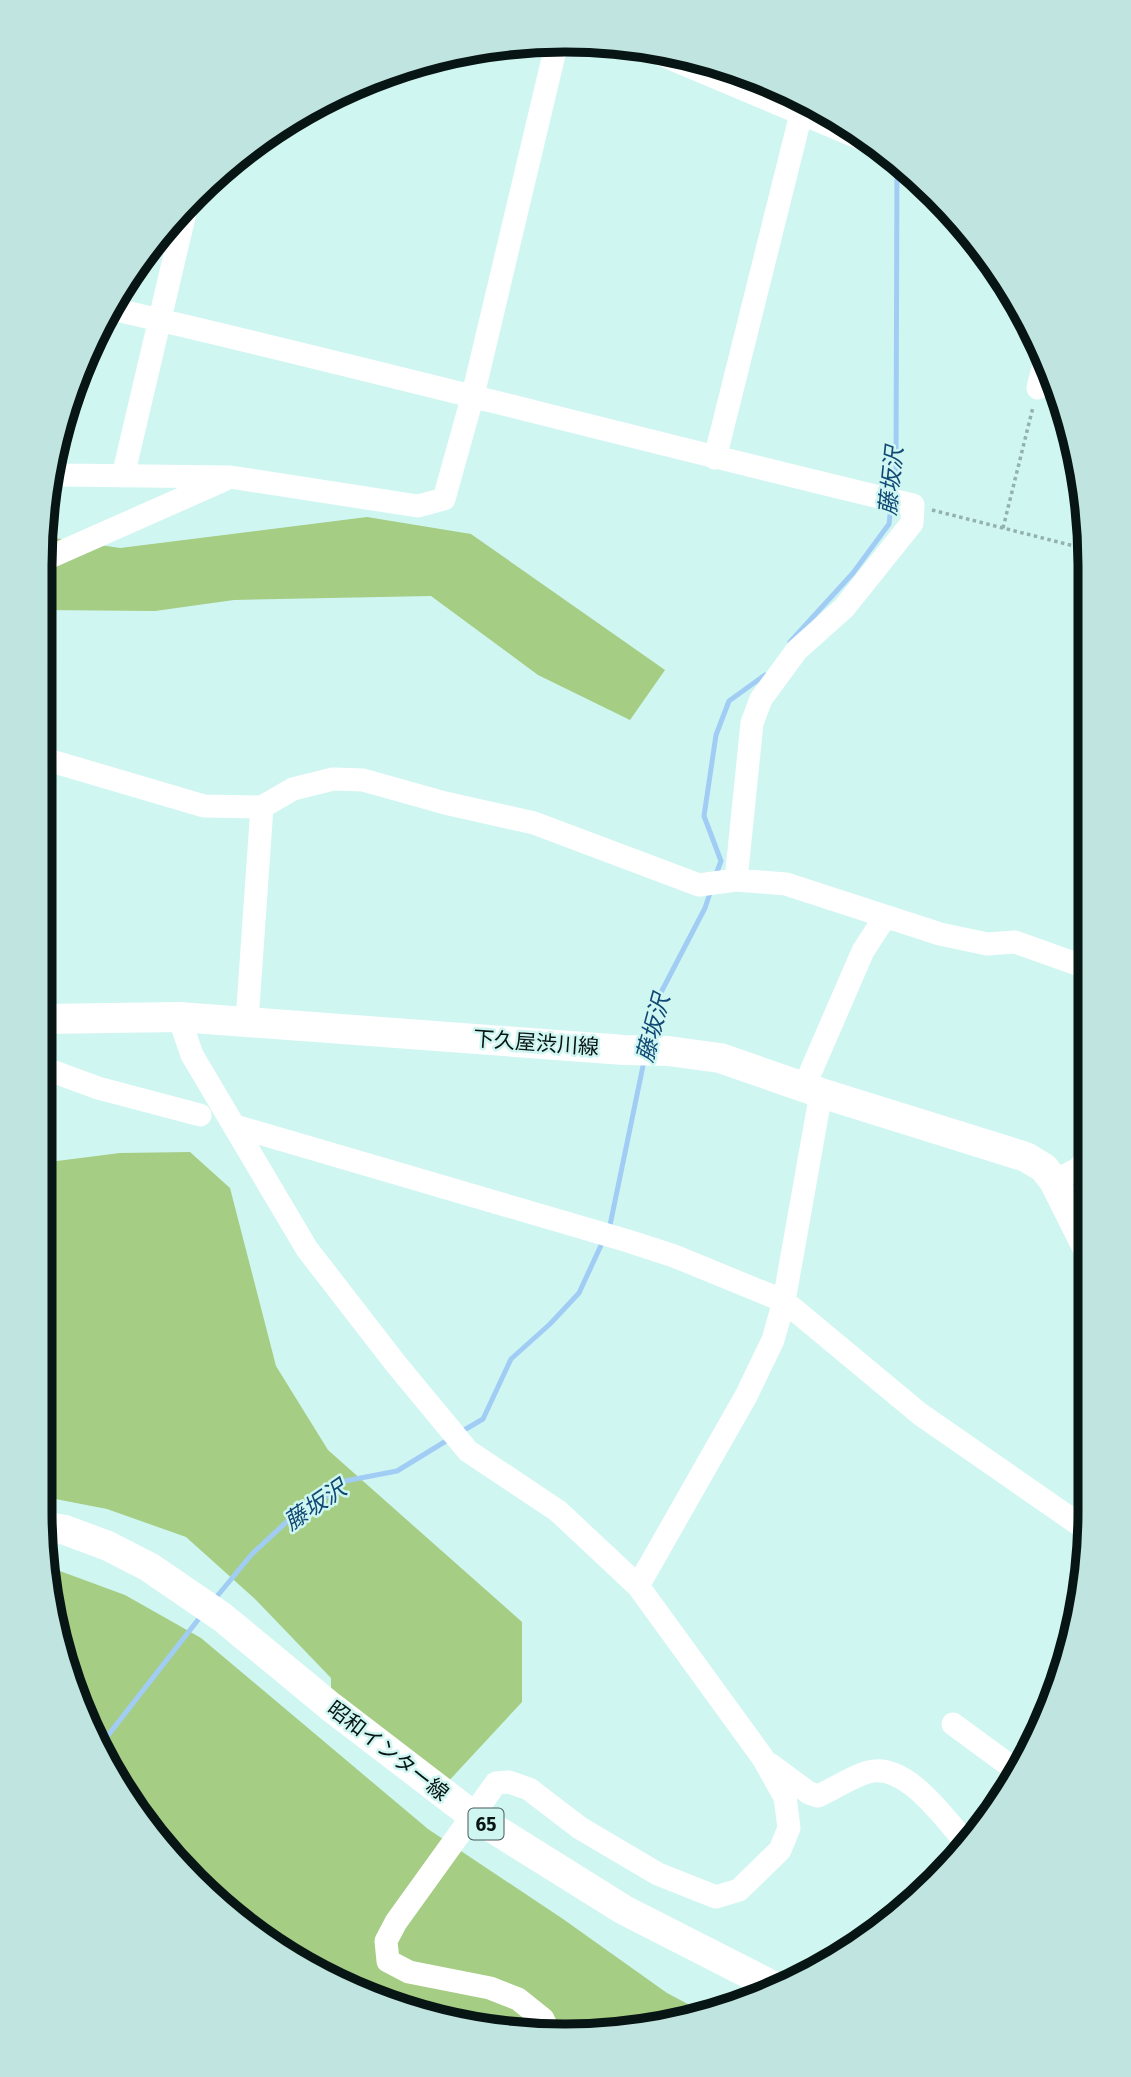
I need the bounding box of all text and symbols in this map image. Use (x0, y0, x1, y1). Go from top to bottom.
water label: 藤坂沢 (873, 442, 909, 517)
water label: 藤坂沢 (631, 988, 676, 1065)
street label: 下久屋渋川線 (472, 1026, 600, 1060)
water label: 藤坂沢 (279, 1472, 354, 1536)
street label: 昭和インター線 (322, 1696, 454, 1806)
road number: 65 (468, 1808, 504, 1840)

